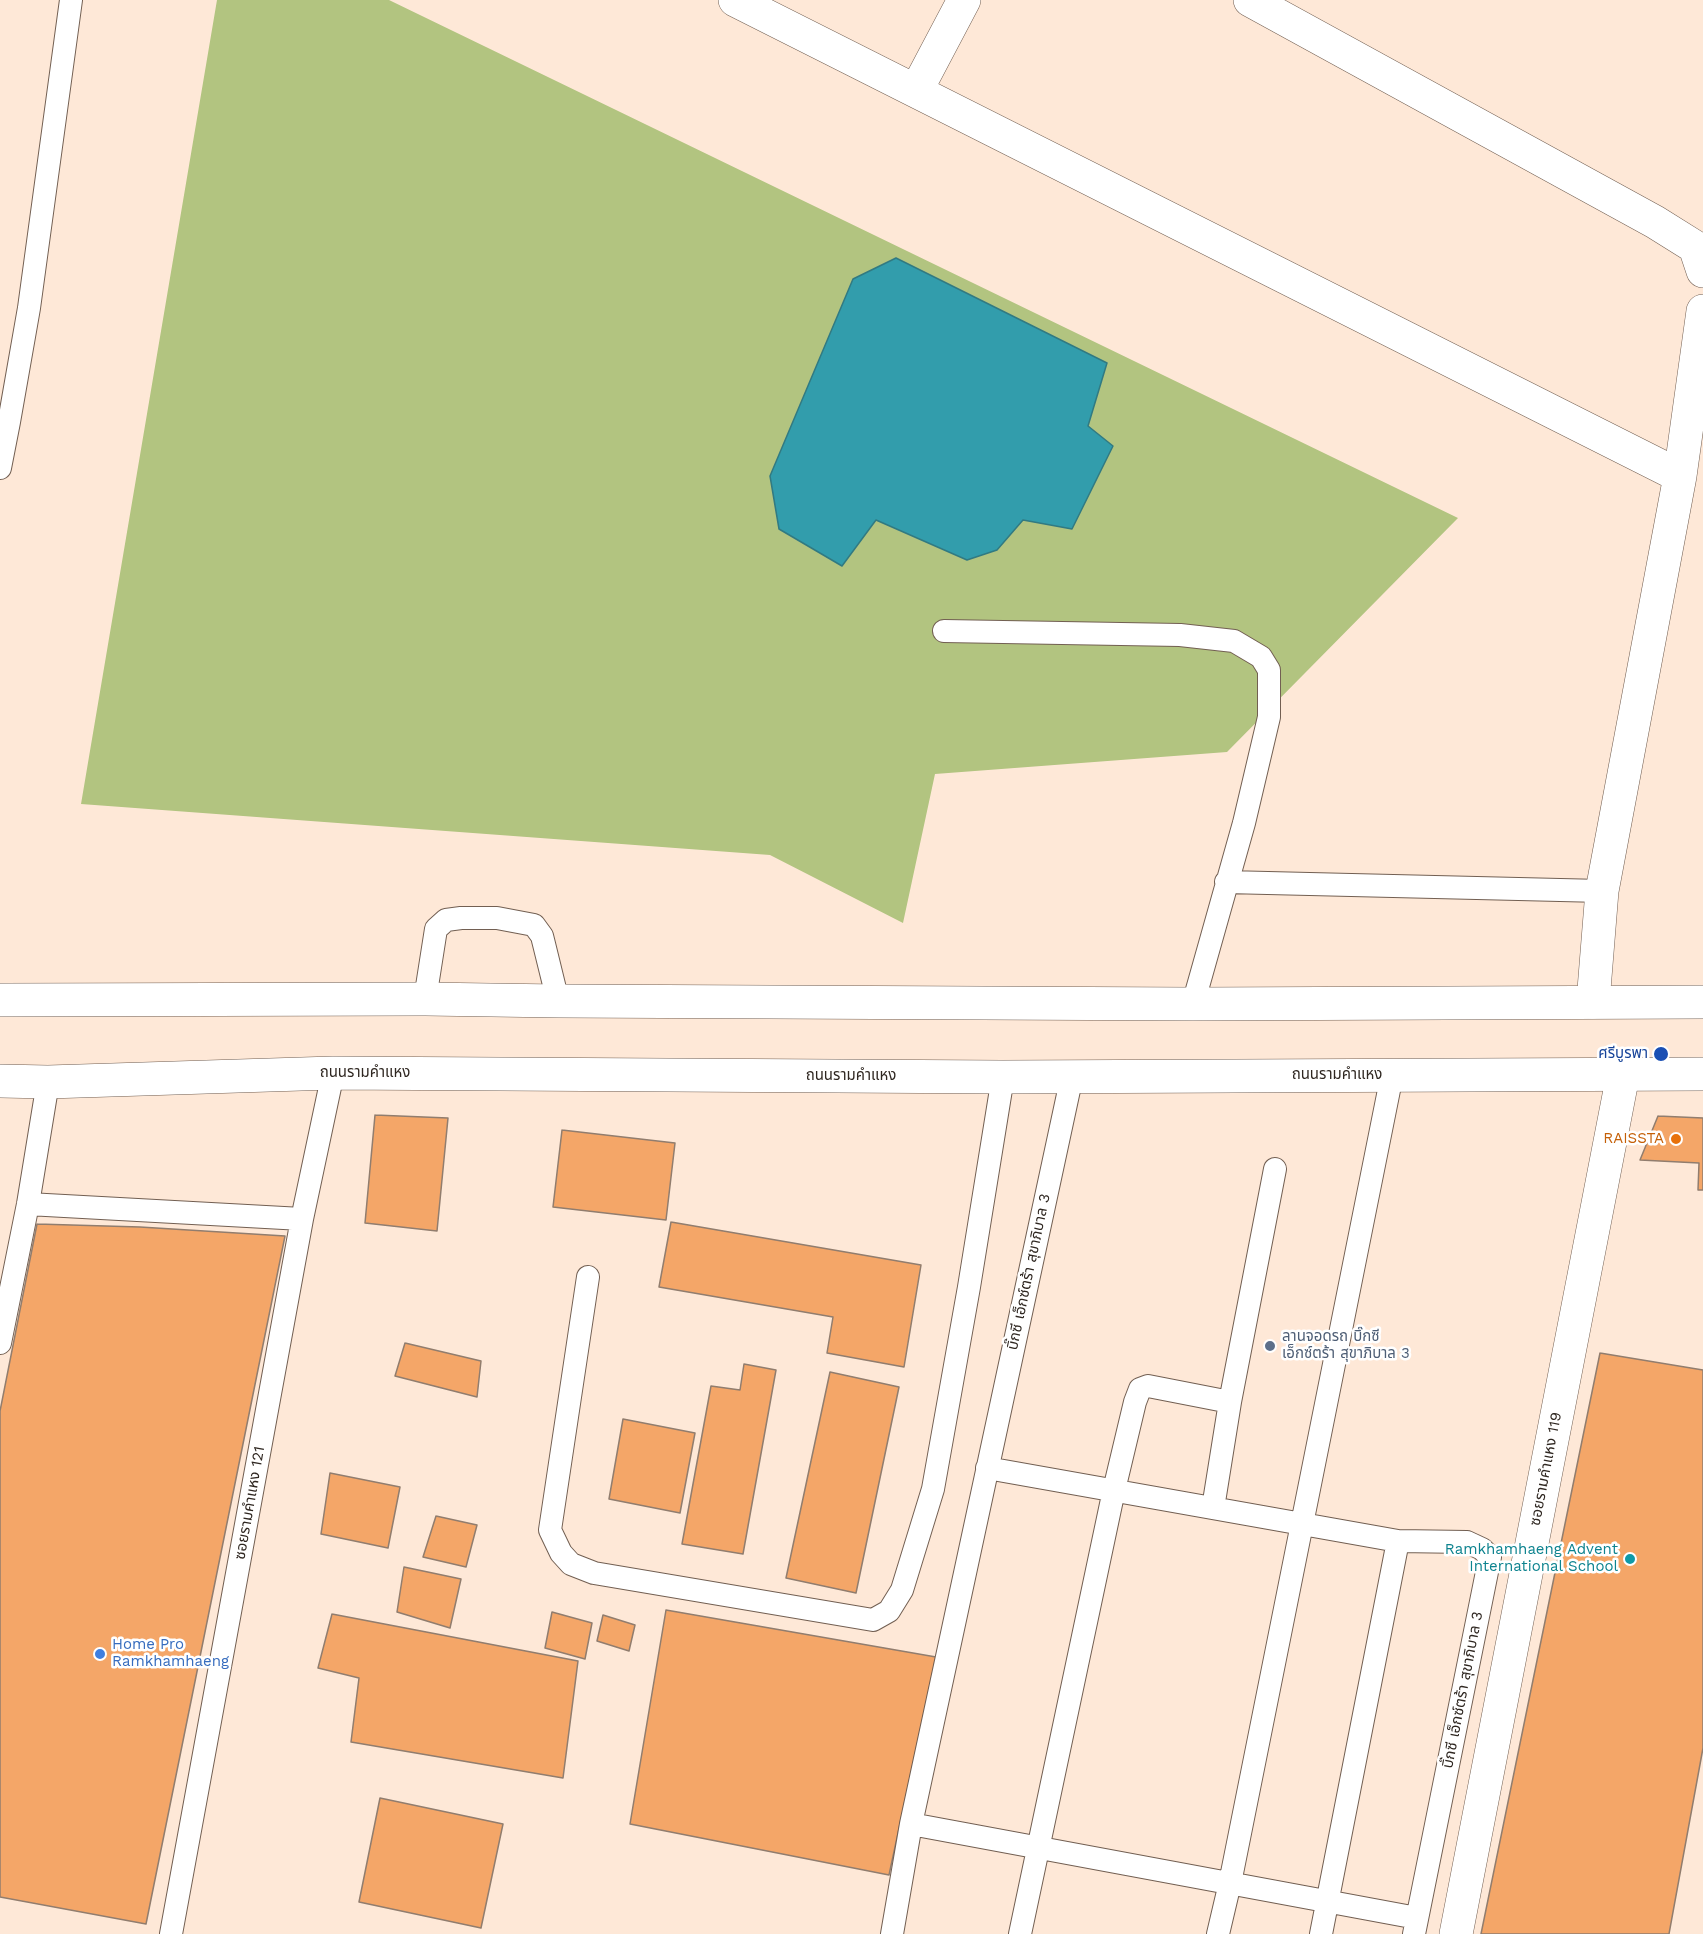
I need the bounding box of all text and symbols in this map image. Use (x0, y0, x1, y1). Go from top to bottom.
place label: ศรีบูรพา (1598, 1045, 1648, 1063)
marker: ศรีบูรพา (1652, 1045, 1670, 1063)
street label: ถนนรามคำแหง (320, 1064, 410, 1082)
street label: ถนนรามคำแหง (1292, 1066, 1382, 1084)
street label: ถนนรามคำแหง (806, 1067, 896, 1085)
place label: RAISSTA (1603, 1130, 1664, 1148)
marker: RAISSTA (1669, 1132, 1683, 1146)
street label: บิ๊กซี เอ็กซ์ตร้า สุขาภิบาล 3 (1004, 1192, 1054, 1352)
place label: ลานจอดรถ บิ๊กซี เอ็กซ์ตร้า สุขาภิบาล 3 (1282, 1328, 1410, 1363)
marker: ลานจอดรถ บิ๊กซี เอ็กซ์ตร้า สุขาภิบาล 3 (1263, 1339, 1277, 1353)
street label: ซอยรามคำแหง 119 (1526, 1411, 1566, 1527)
street label: ซอยรามคำแหง 121 (231, 1445, 269, 1561)
place label: Ramkhamhaeng Advent International School (1445, 1541, 1618, 1576)
marker: Ramkhamhaeng Advent International School (1623, 1552, 1637, 1566)
street label: บิ๊กซี เอ็กซ์ตร้า สุขาภิบาล 3 (1439, 1610, 1487, 1770)
place label: Home Pro Ramkhamhaeng (112, 1636, 229, 1671)
marker: Home Pro Ramkhamhaeng (93, 1647, 107, 1661)

